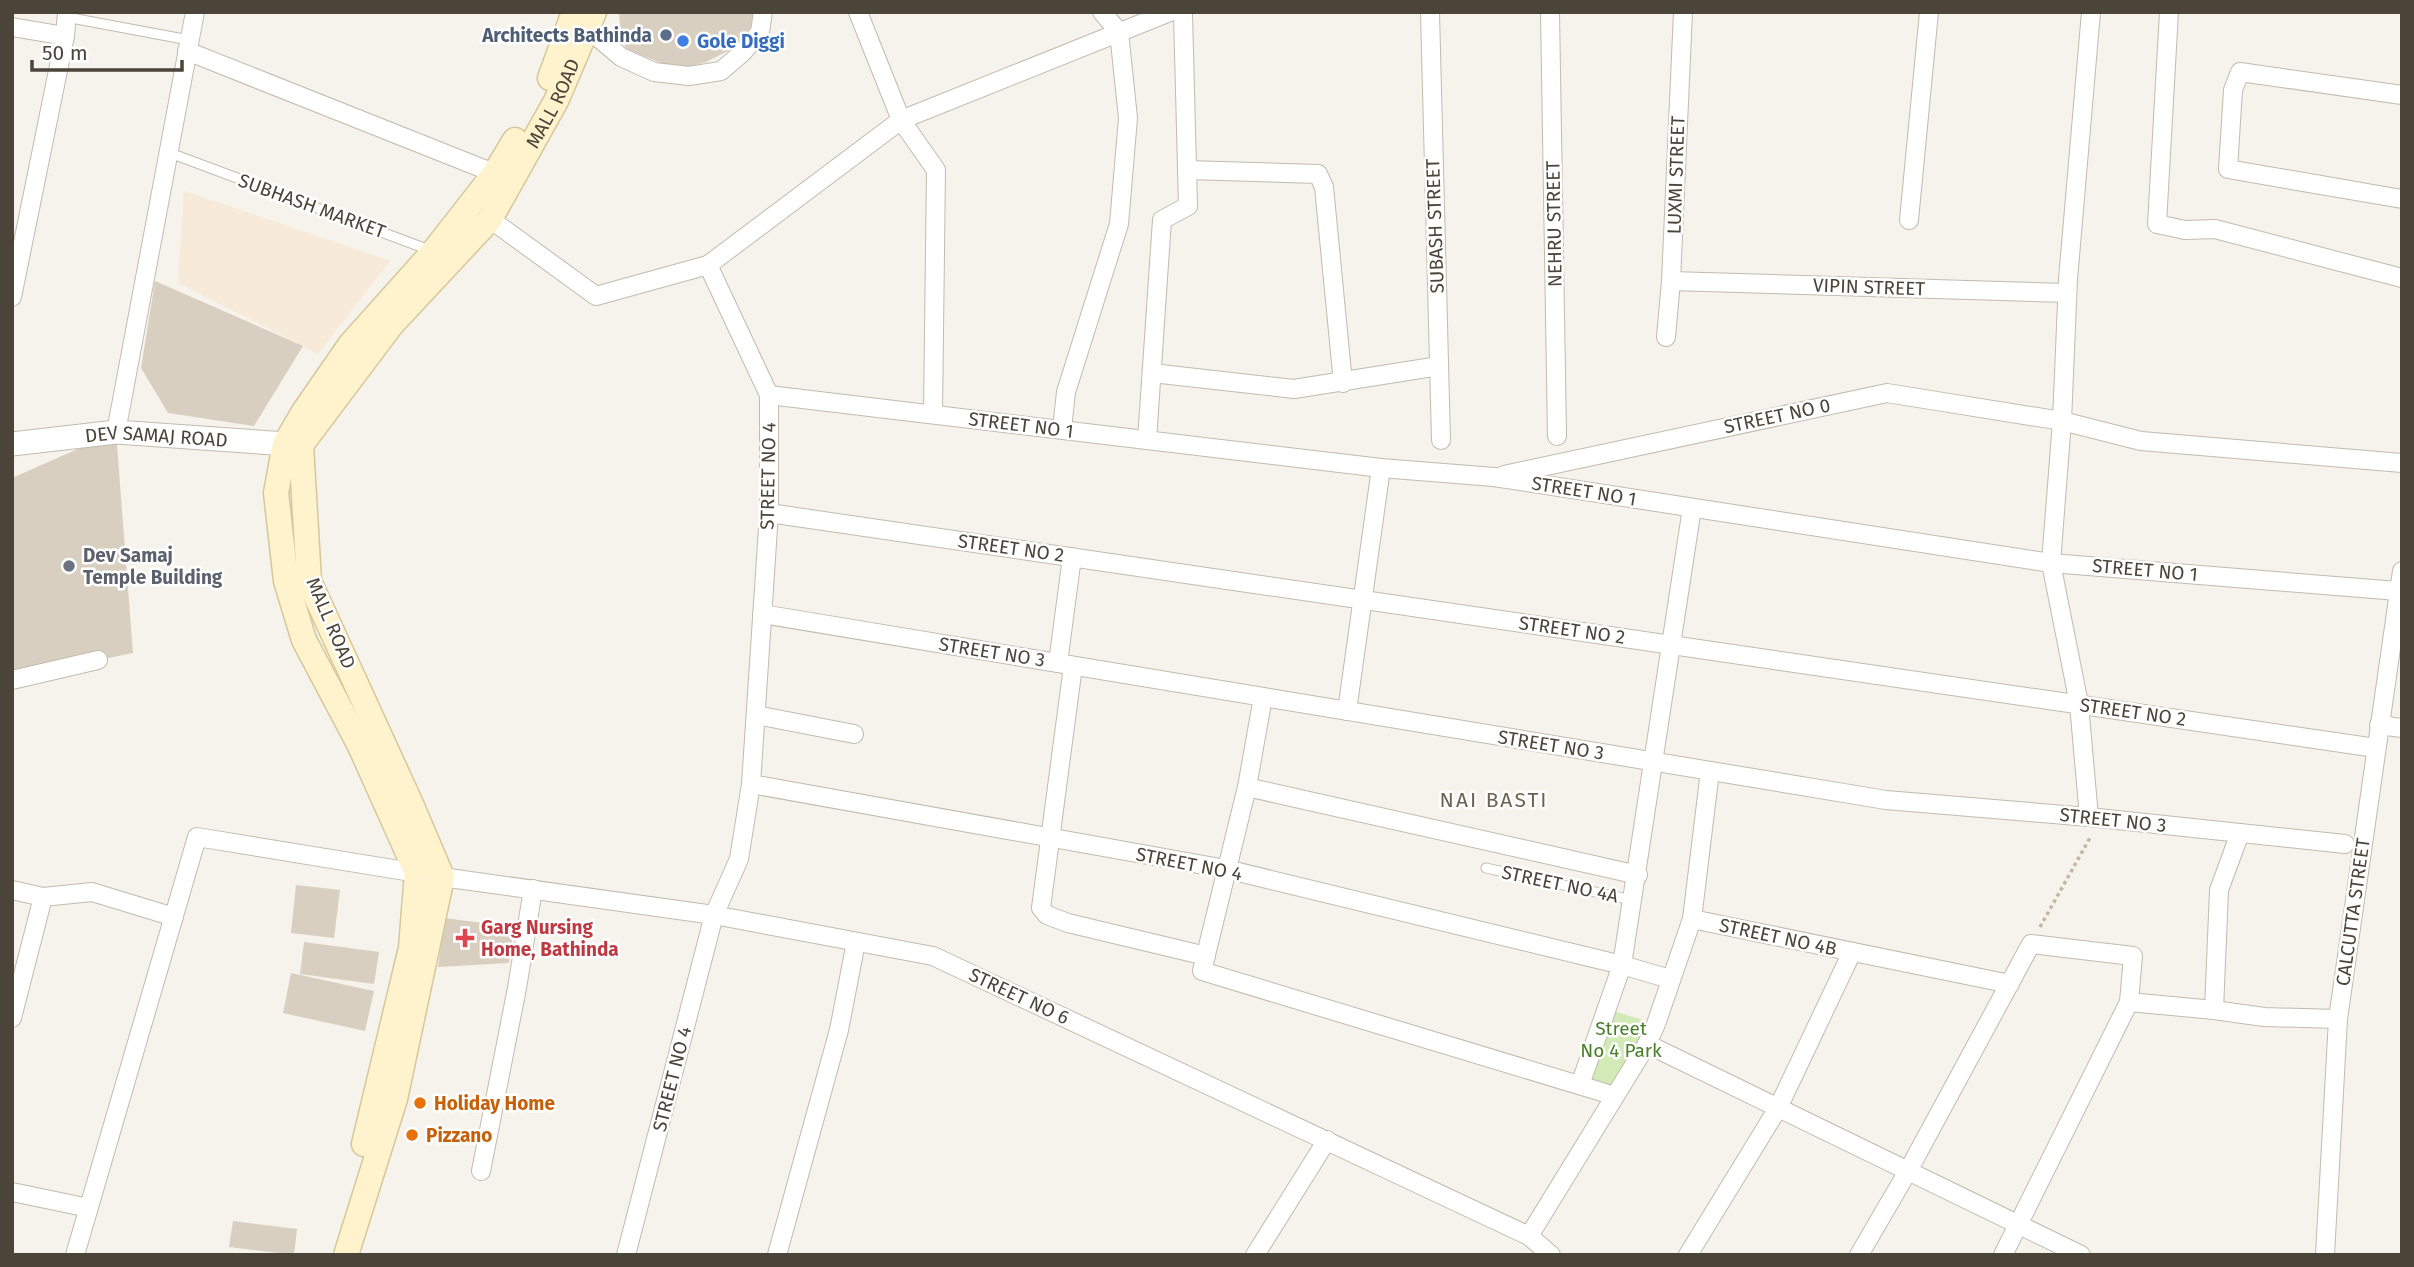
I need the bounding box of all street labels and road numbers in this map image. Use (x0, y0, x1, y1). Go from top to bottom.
street label: MALL ROAD (521, 55, 584, 152)
street label: LUXMI STREET (1662, 115, 1690, 235)
street label: SUBASH STREET (1421, 158, 1449, 294)
street label: NEHRU STREET (1541, 160, 1567, 287)
street label: SUBHASH MARKET (235, 169, 389, 243)
street label: VIPIN STREET (1813, 274, 1926, 300)
street label: STREET NO 0 (1722, 394, 1832, 438)
street label: STREET NO 1 (967, 407, 1075, 443)
street label: DEV SAMAJ ROAD (84, 420, 228, 451)
street label: STREET NO 4 (756, 422, 780, 530)
street label: STREET NO 1 (1530, 471, 1638, 511)
street label: STREET NO 2 (956, 529, 1066, 567)
street label: STREET NO 1 (2091, 554, 2199, 586)
street label: MALL ROAD (301, 574, 361, 672)
street label: STREET NO 2 (1517, 611, 1627, 649)
street label: STREET NO 3 (937, 632, 1047, 672)
street label: STREET NO 2 (2078, 693, 2188, 731)
street label: STREET NO 3 (1496, 725, 1606, 765)
street label: STREET NO 3 (2059, 803, 2167, 837)
street label: CALCUTTA STREET (2331, 836, 2375, 987)
street label: STREET NO 4 (1134, 842, 1244, 886)
street label: STREET NO 4A (1500, 860, 1620, 908)
street label: STREET NO 4B (1717, 913, 1839, 961)
street label: STREET NO 6 (965, 963, 1073, 1029)
street label: STREET NO 4 (648, 1024, 696, 1134)

